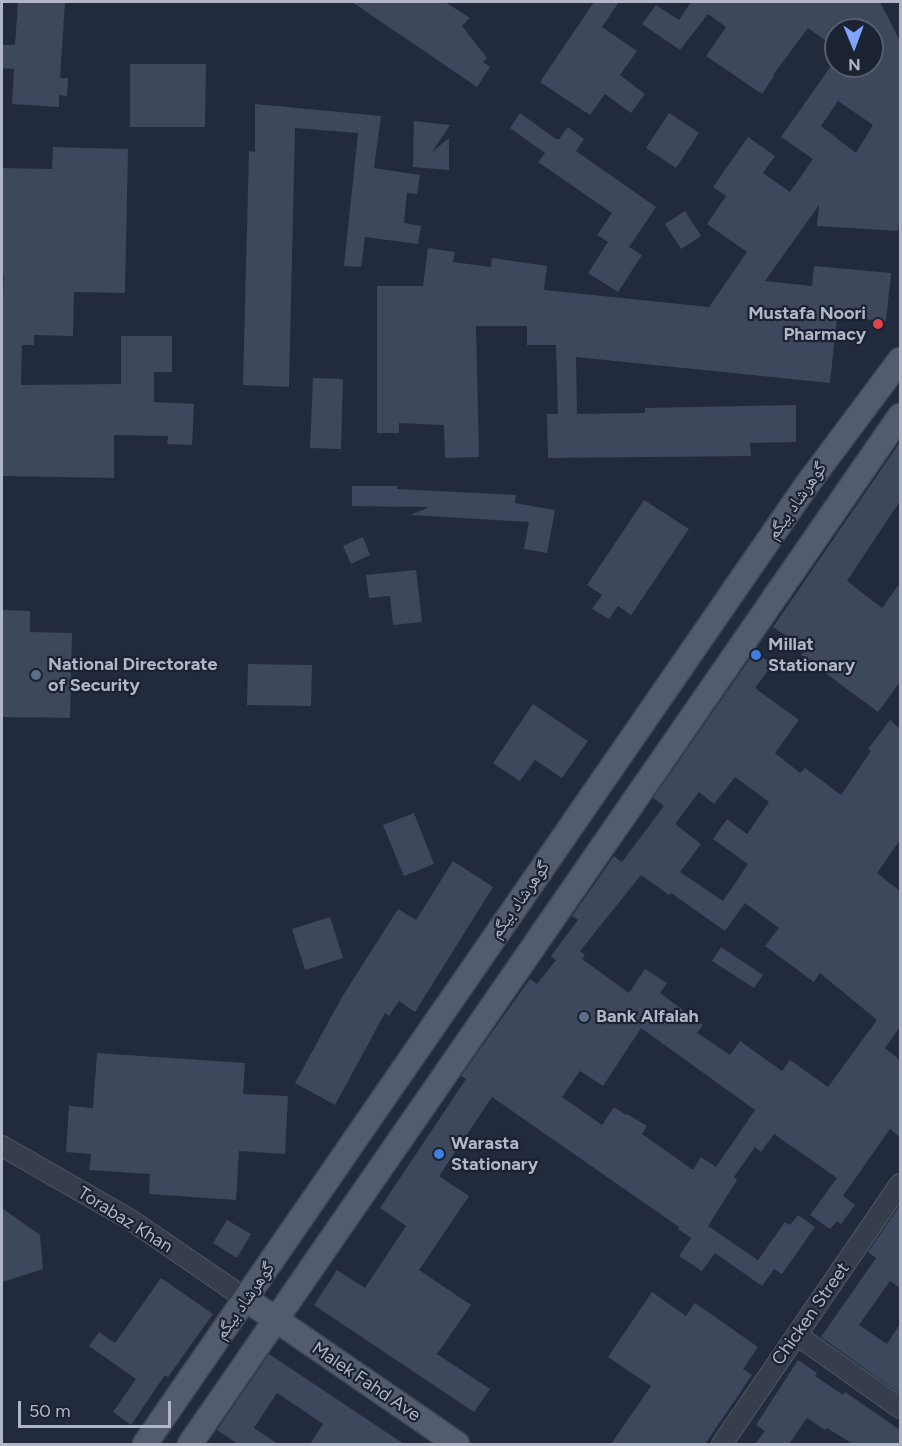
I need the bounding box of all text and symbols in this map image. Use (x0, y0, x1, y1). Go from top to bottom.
north arrow (824, 18, 884, 78)
text: N (848, 55, 861, 74)
place label: Mustafa Noori Pharmacy (748, 303, 866, 346)
marker: Mustafa Noori Pharmacy (871, 317, 885, 331)
street label: گوهرشاد بیگم (762, 458, 832, 544)
place label: Millat Stationary (768, 634, 855, 676)
marker: Millat Stationary (749, 648, 763, 662)
place label: National Directorate of Security (48, 654, 217, 696)
marker: National Directorate of Security (29, 668, 43, 682)
street label: گوهرشاد بیگم (485, 857, 555, 943)
place label: Bank Alfalah (596, 1006, 699, 1028)
marker: Bank Alfalah (577, 1010, 591, 1024)
place label: Warasta Stationary (451, 1133, 538, 1176)
marker: Warasta Stationary (432, 1147, 446, 1161)
street label: Torabaz Khan (74, 1182, 176, 1258)
street label: گوهرشاد بیگم (210, 1258, 280, 1344)
street label: Chicken Street (768, 1259, 854, 1369)
street label: Malek Fahd Ave (308, 1338, 424, 1426)
scale bar (21, 1389, 174, 1427)
text: 50 m (29, 1400, 71, 1422)

